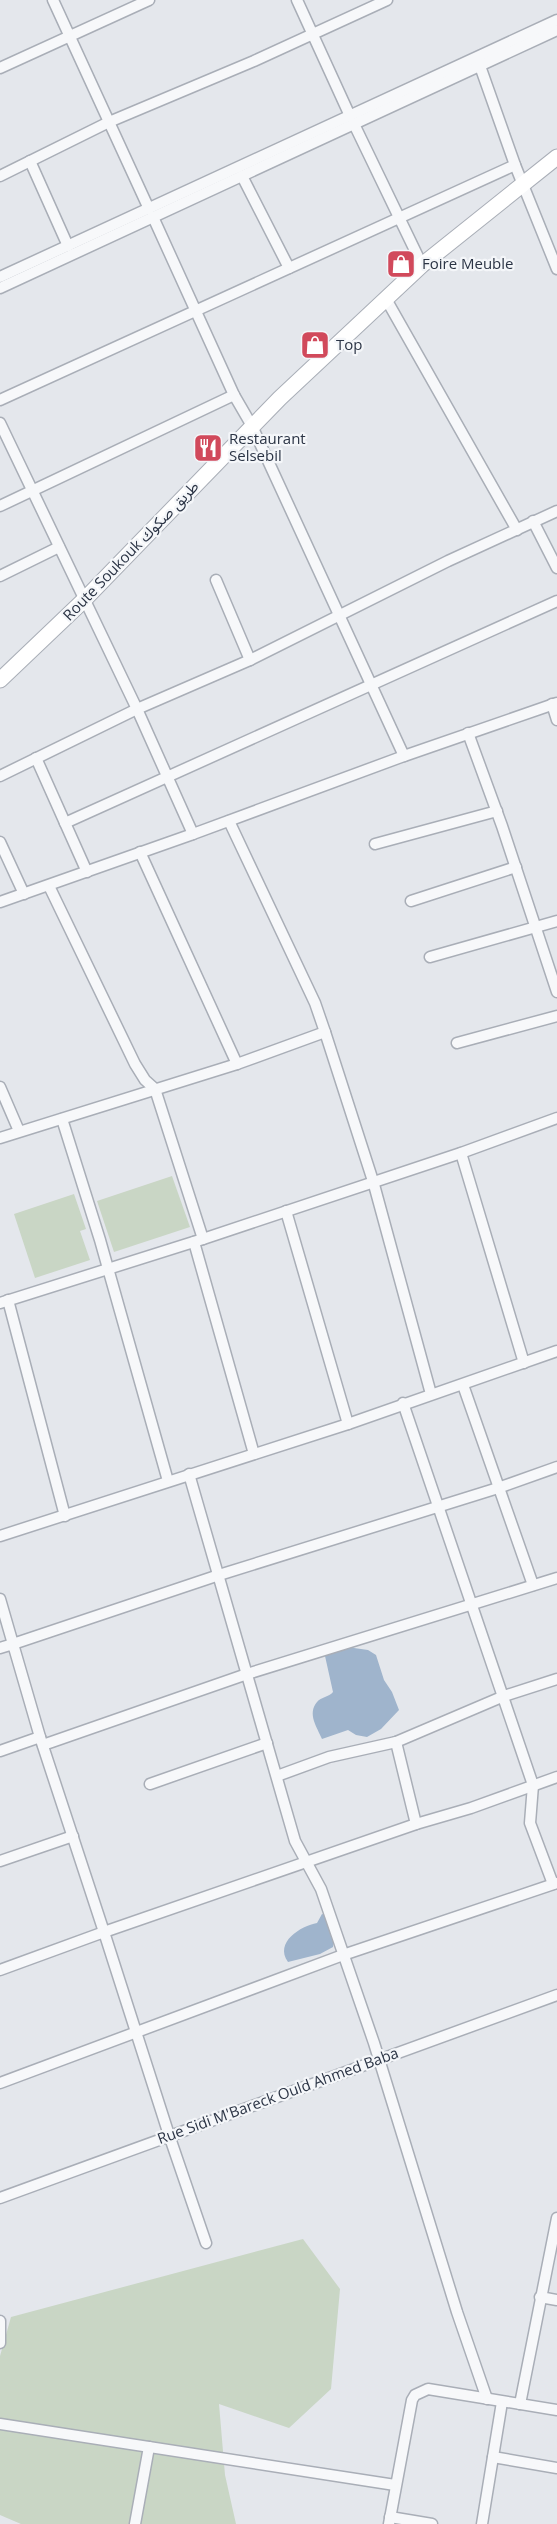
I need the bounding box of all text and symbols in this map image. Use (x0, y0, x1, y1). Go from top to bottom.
shop icon: Foire Meuble (385, 248, 417, 280)
place label: Foire Meuble (422, 253, 514, 273)
shop icon: Top (299, 329, 331, 361)
place label: Top (336, 334, 362, 354)
place label: Restaurant Selsebil (229, 428, 306, 465)
restaurant icon: Restaurant Selsebil (192, 432, 224, 464)
street label: Route Soukouk طريق صكوك (58, 476, 203, 625)
street label: Rue Sidi M'Bareck Ould Ahmed Baba (154, 2042, 401, 2148)

